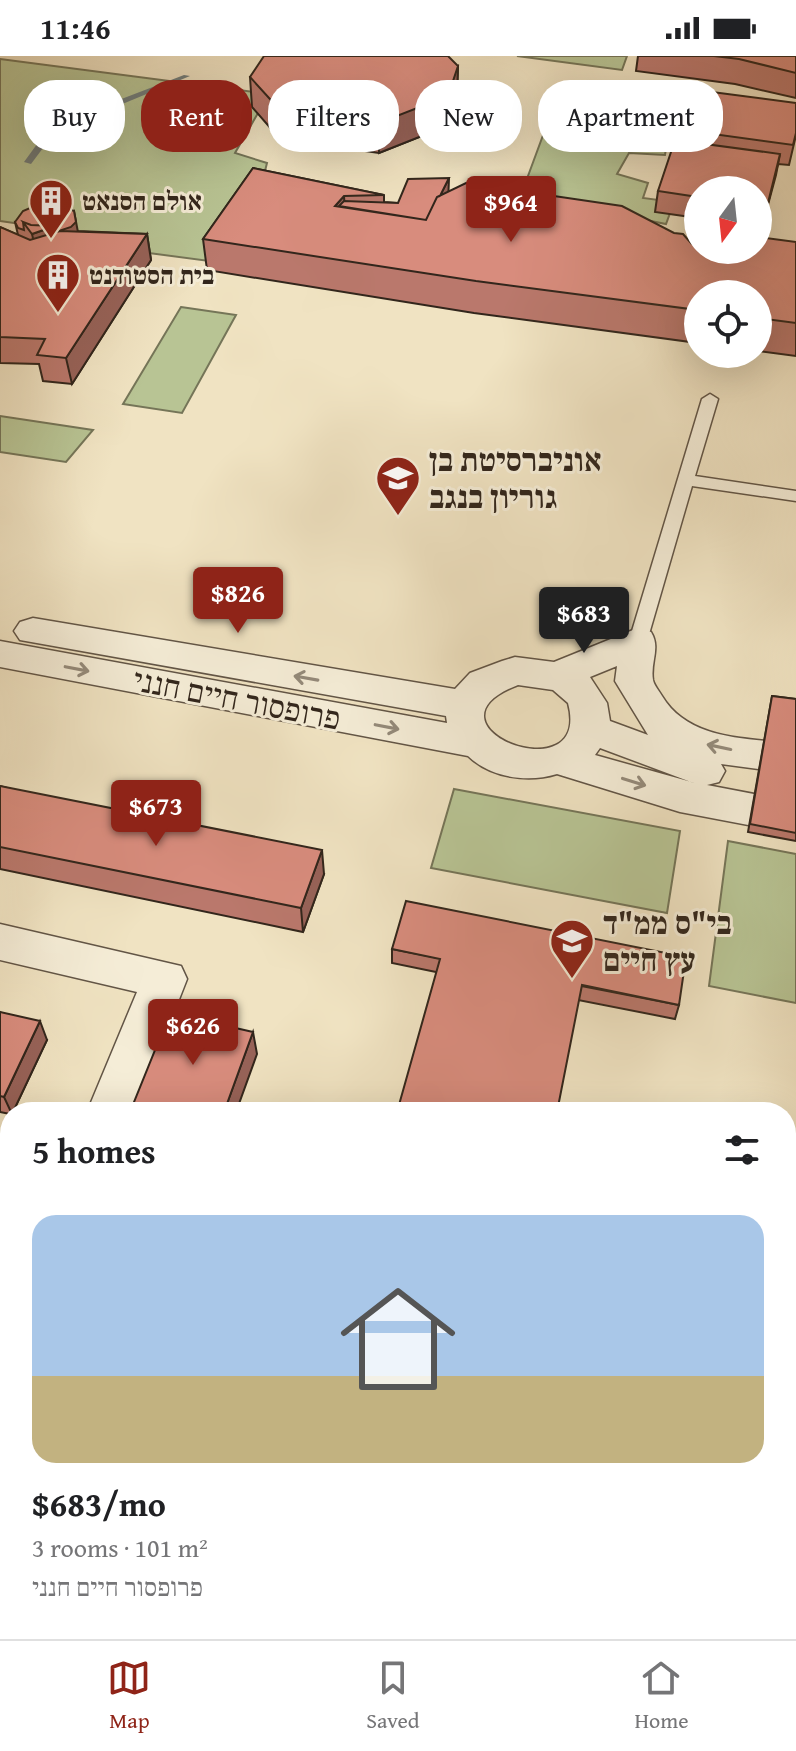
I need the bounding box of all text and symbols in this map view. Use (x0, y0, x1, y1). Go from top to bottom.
text: 11:46 (40, 6, 111, 50)
chip: Buy (24, 80, 125, 152)
chip: Rent (141, 80, 252, 152)
chip: Filters (268, 80, 399, 152)
chip: New (415, 80, 522, 152)
chip: Apartment (538, 80, 723, 152)
pin: $964 (464, 176, 558, 244)
north arrow (684, 176, 772, 264)
map controls (684, 176, 772, 368)
building icon: אולם הסנאט (27, 177, 75, 240)
place label: אולם הסנאט (82, 181, 202, 220)
text: $964 (484, 182, 538, 221)
building icon: בית הסטודנט (34, 251, 82, 314)
place label: בית הסטודנט (89, 255, 214, 294)
button: locate (684, 280, 772, 368)
place label: אוניברסיטת בן גוריון בנגב (429, 436, 602, 520)
school or university icon: אוניברסיטת בן גוריון בנגב (374, 454, 422, 517)
pin: $826 (191, 567, 285, 635)
text: $826 (211, 573, 265, 612)
pin: $683 (537, 587, 631, 655)
text: $683 (557, 593, 611, 632)
street label: פרופסור חיים חנני (129, 655, 345, 742)
one-way arrow (63, 662, 89, 677)
one-way arrow (293, 669, 319, 684)
one-way arrow (374, 720, 400, 735)
one-way arrow (707, 739, 732, 754)
one-way arrow (621, 775, 647, 790)
pin: $673 (109, 780, 203, 848)
text: $673 (129, 786, 183, 825)
place label: בי"ס ממ"ד עץ חיים (603, 899, 732, 983)
school or university icon: בי"ס ממ"ד עץ חיים (548, 917, 596, 980)
pin: $626 (146, 999, 240, 1067)
text: $626 (166, 1005, 220, 1044)
text: 5 homes (32, 1126, 156, 1175)
icon: filters (720, 1128, 764, 1172)
icon: home (326, 1267, 470, 1411)
text: $683/mo (32, 1479, 166, 1528)
text: 3 rooms · 101 m² (32, 1528, 208, 1567)
text: פרופסור חיים חנני (32, 1567, 203, 1606)
tab: Map (107, 1656, 151, 1736)
tab: Saved (366, 1656, 420, 1736)
tab: Home (634, 1656, 689, 1736)

